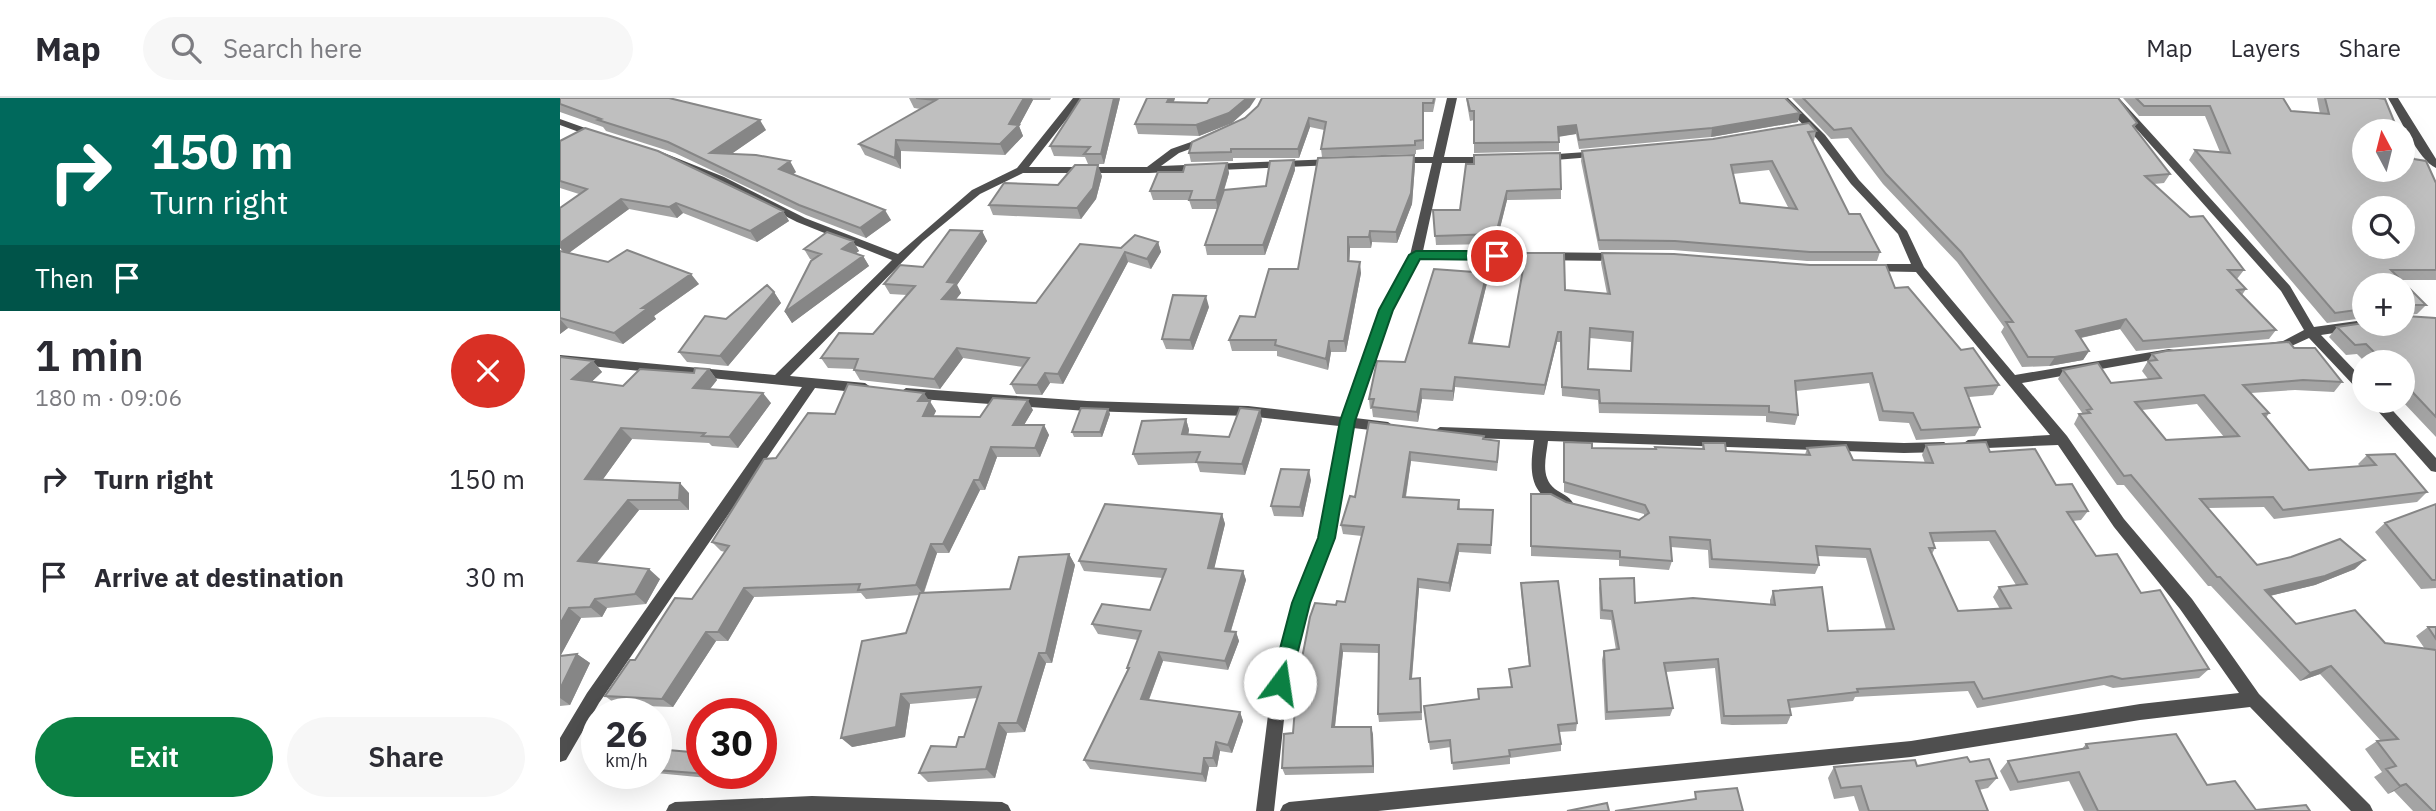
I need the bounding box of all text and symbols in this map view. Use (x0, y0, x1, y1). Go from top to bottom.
search box (143, 17, 633, 80)
text: Map (35, 27, 101, 70)
icon: search (167, 29, 205, 67)
text: Search here (223, 31, 362, 65)
text: Map (2146, 32, 2193, 64)
text: Layers (2231, 32, 2301, 64)
text: Share (2339, 32, 2401, 64)
text: 150 m (150, 119, 294, 182)
north arrow (2352, 119, 2415, 182)
map controls (2352, 119, 2415, 413)
icon: right (35, 126, 126, 217)
text: Turn right (150, 181, 288, 223)
button: search (2352, 196, 2415, 259)
pin (1467, 226, 1527, 286)
icon: arrive (1478, 237, 1516, 275)
icon: arrive (108, 259, 146, 297)
text: Then (35, 261, 94, 295)
button: + (2352, 273, 2415, 336)
text: 1 min (35, 328, 144, 383)
button: close (451, 334, 525, 408)
button: − (2352, 350, 2415, 413)
text: 180 m · 09:06 (35, 382, 182, 412)
icon: right (35, 460, 73, 498)
text: Turn right (94, 462, 213, 496)
text: 150 m (449, 462, 525, 496)
icon: arrive (35, 558, 73, 596)
text: Arrive at destination (94, 560, 344, 594)
text: 30 m (465, 560, 525, 594)
position arrow (1243, 646, 1317, 720)
speed limit sign: 30 (686, 698, 777, 789)
text: 26 (605, 711, 648, 757)
button: Exit (35, 717, 273, 797)
button: Share (287, 717, 525, 797)
text: km/h (605, 749, 648, 772)

